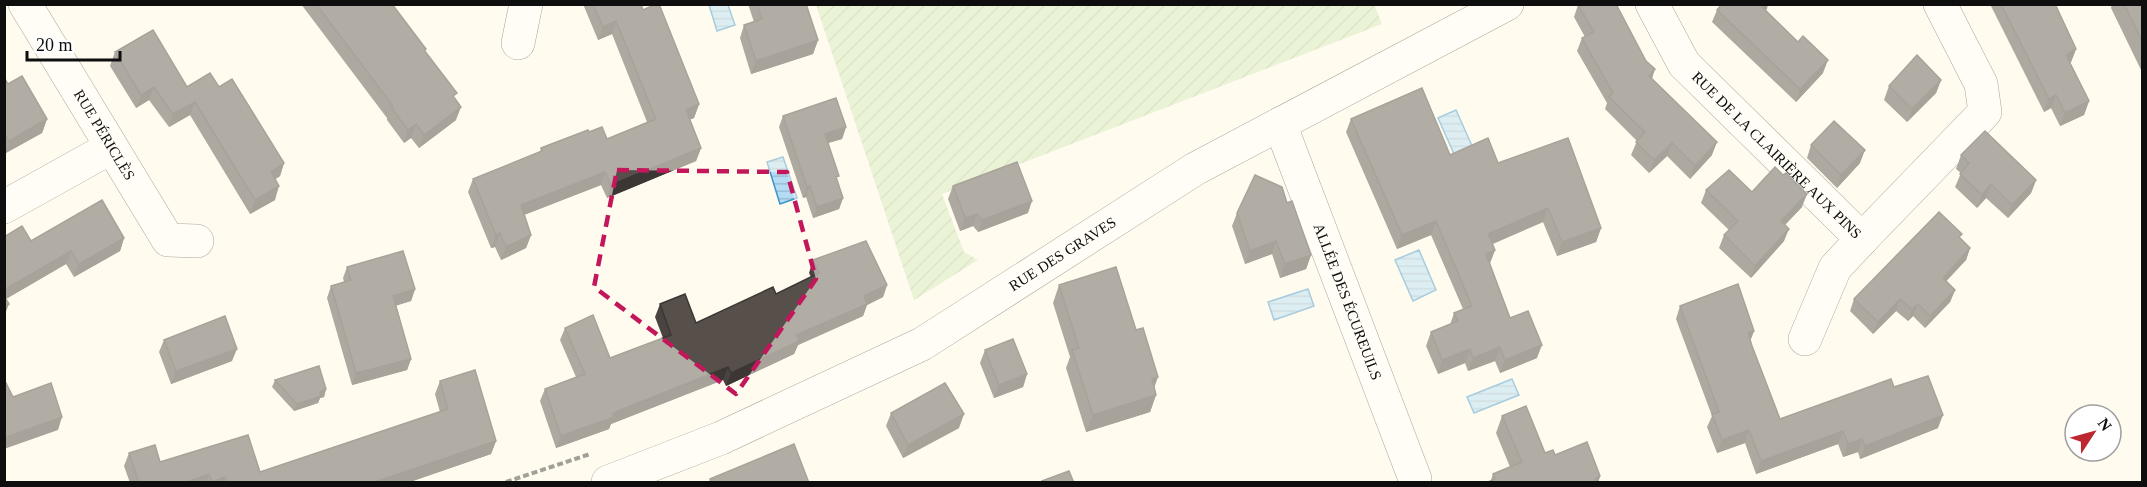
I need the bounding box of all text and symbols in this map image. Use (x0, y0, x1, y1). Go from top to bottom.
scale bar (27, 24, 120, 62)
text: 20 m (36, 35, 73, 55)
street label: RUE DE LA CLAIRIÈRE AUX PINS (1689, 69, 1865, 242)
street label: RUE PÉRICLÈS (71, 87, 138, 183)
street label: RUE DES GRAVES (1006, 214, 1119, 294)
street label: ALLÉE DES ÉCUREUILS (1311, 221, 1385, 382)
north arrow (2063, 403, 2123, 463)
text: N (2094, 415, 2115, 435)

